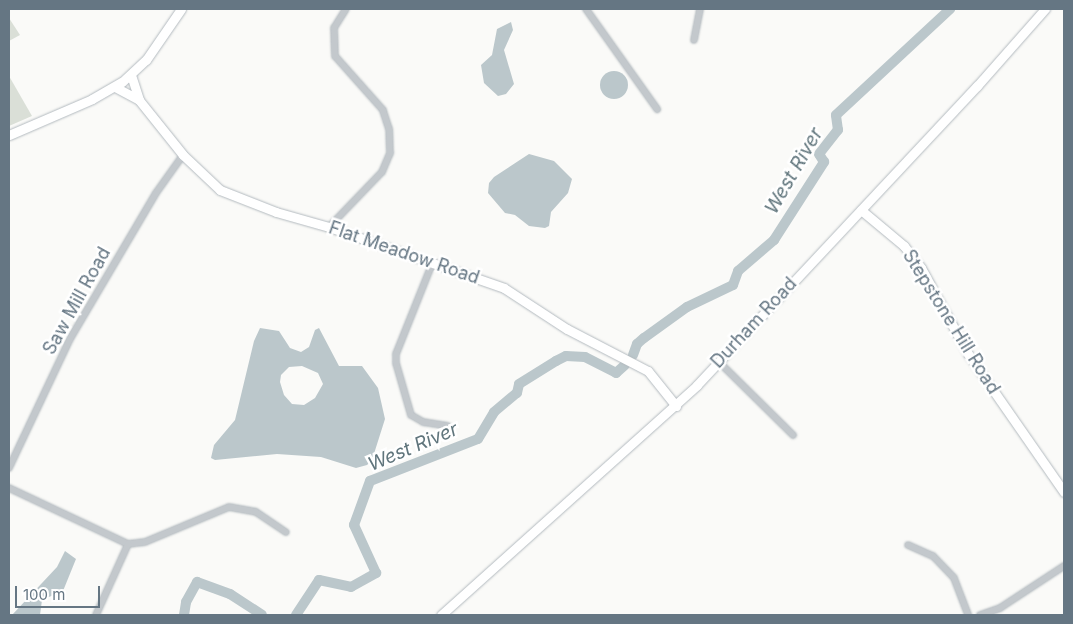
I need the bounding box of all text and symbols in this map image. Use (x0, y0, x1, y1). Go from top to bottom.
water label: West River (760, 124, 828, 218)
street label: Flat Meadow Road (326, 217, 482, 289)
street label: Saw Mill Road (39, 244, 115, 358)
street label: Stepstone Hill Road (898, 246, 1004, 398)
street label: Durham Road (707, 273, 801, 373)
water label: West River (365, 418, 461, 476)
scale bar (18, 576, 102, 608)
text: 100 m (23, 585, 65, 604)

